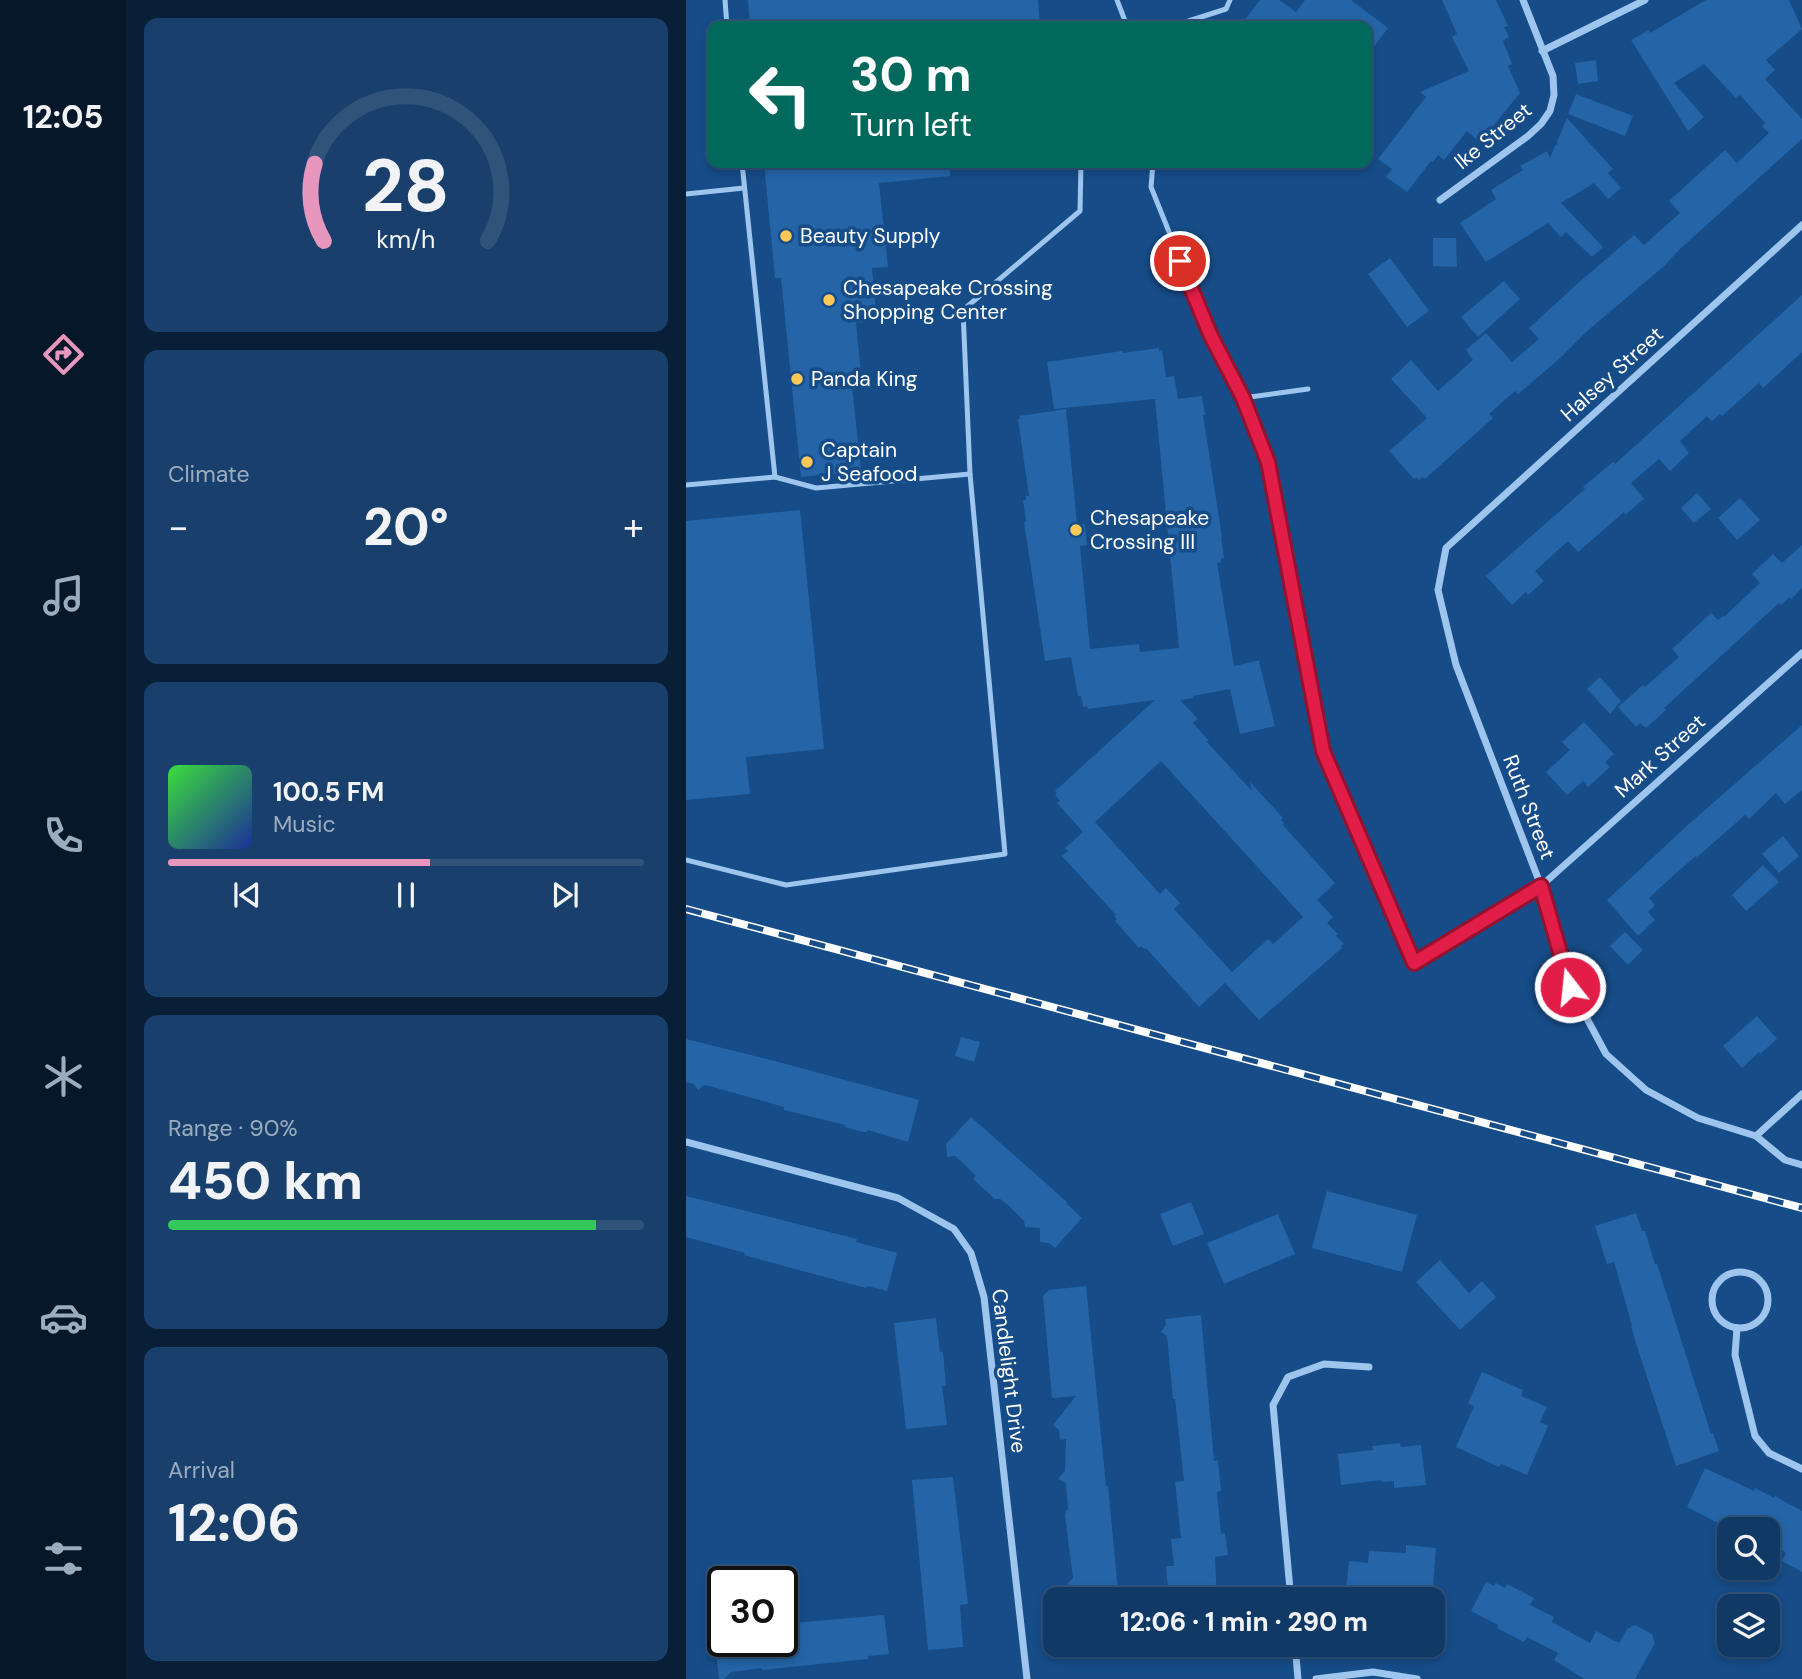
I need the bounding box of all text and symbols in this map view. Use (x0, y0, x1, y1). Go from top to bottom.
text: 30 m (850, 42, 972, 106)
icon: left (735, 49, 826, 140)
text: 12:05 (23, 96, 103, 138)
street label: Ike Street (1449, 96, 1537, 176)
text: Turn left (850, 104, 972, 146)
text: 28 (362, 139, 450, 234)
place label: Beauty Supply (800, 222, 941, 250)
text: km/h (376, 223, 436, 256)
marker: Beauty Supply (778, 228, 794, 244)
pin (1150, 231, 1210, 291)
icon: arrive (1161, 242, 1199, 280)
place label: Chesapeake Crossing Shopping Center (843, 274, 1053, 326)
marker: Chesapeake Crossing Shopping Center (821, 292, 837, 308)
street label: Halsey Street (1555, 320, 1669, 428)
icon: directions (39, 330, 88, 379)
place label: Panda King (811, 365, 918, 393)
marker: Panda King (789, 371, 805, 387)
place label: Captain J Seafood (821, 436, 917, 488)
marker: Captain J Seafood (799, 454, 815, 470)
text: Climate (168, 459, 250, 489)
text: 20° (363, 493, 449, 561)
text: − (168, 502, 189, 552)
text: + (623, 502, 644, 552)
place label: Chesapeake Crossing III (1090, 504, 1209, 556)
marker: Chesapeake Crossing III (1068, 522, 1084, 538)
icon: music (39, 571, 88, 620)
street label: Mark Street (1609, 708, 1711, 804)
street label: Ruth Street (1496, 751, 1562, 863)
text: 100.5 FM (273, 775, 384, 809)
text: Music (273, 809, 336, 839)
icon: phone (39, 811, 88, 860)
icon: previous (228, 876, 266, 914)
icon: pause (387, 876, 425, 914)
icon: next (546, 876, 584, 914)
position arrow (1533, 950, 1607, 1024)
icon: climate (39, 1052, 88, 1101)
text: Range · 90% (168, 1113, 298, 1143)
text: 450 km (168, 1147, 363, 1215)
street label: Candlelight Drive (985, 1287, 1033, 1455)
icon: car (39, 1293, 88, 1342)
text: Arrival (168, 1455, 235, 1485)
text: 12:06 (168, 1489, 301, 1557)
map controls (1717, 1517, 1780, 1657)
button: search (1717, 1517, 1780, 1580)
icon: filters (39, 1534, 88, 1583)
speed limit sign: 30 (707, 1566, 798, 1657)
button: layers (1717, 1594, 1780, 1657)
text: 12:06 · 1 min · 290 m (1120, 1605, 1368, 1639)

